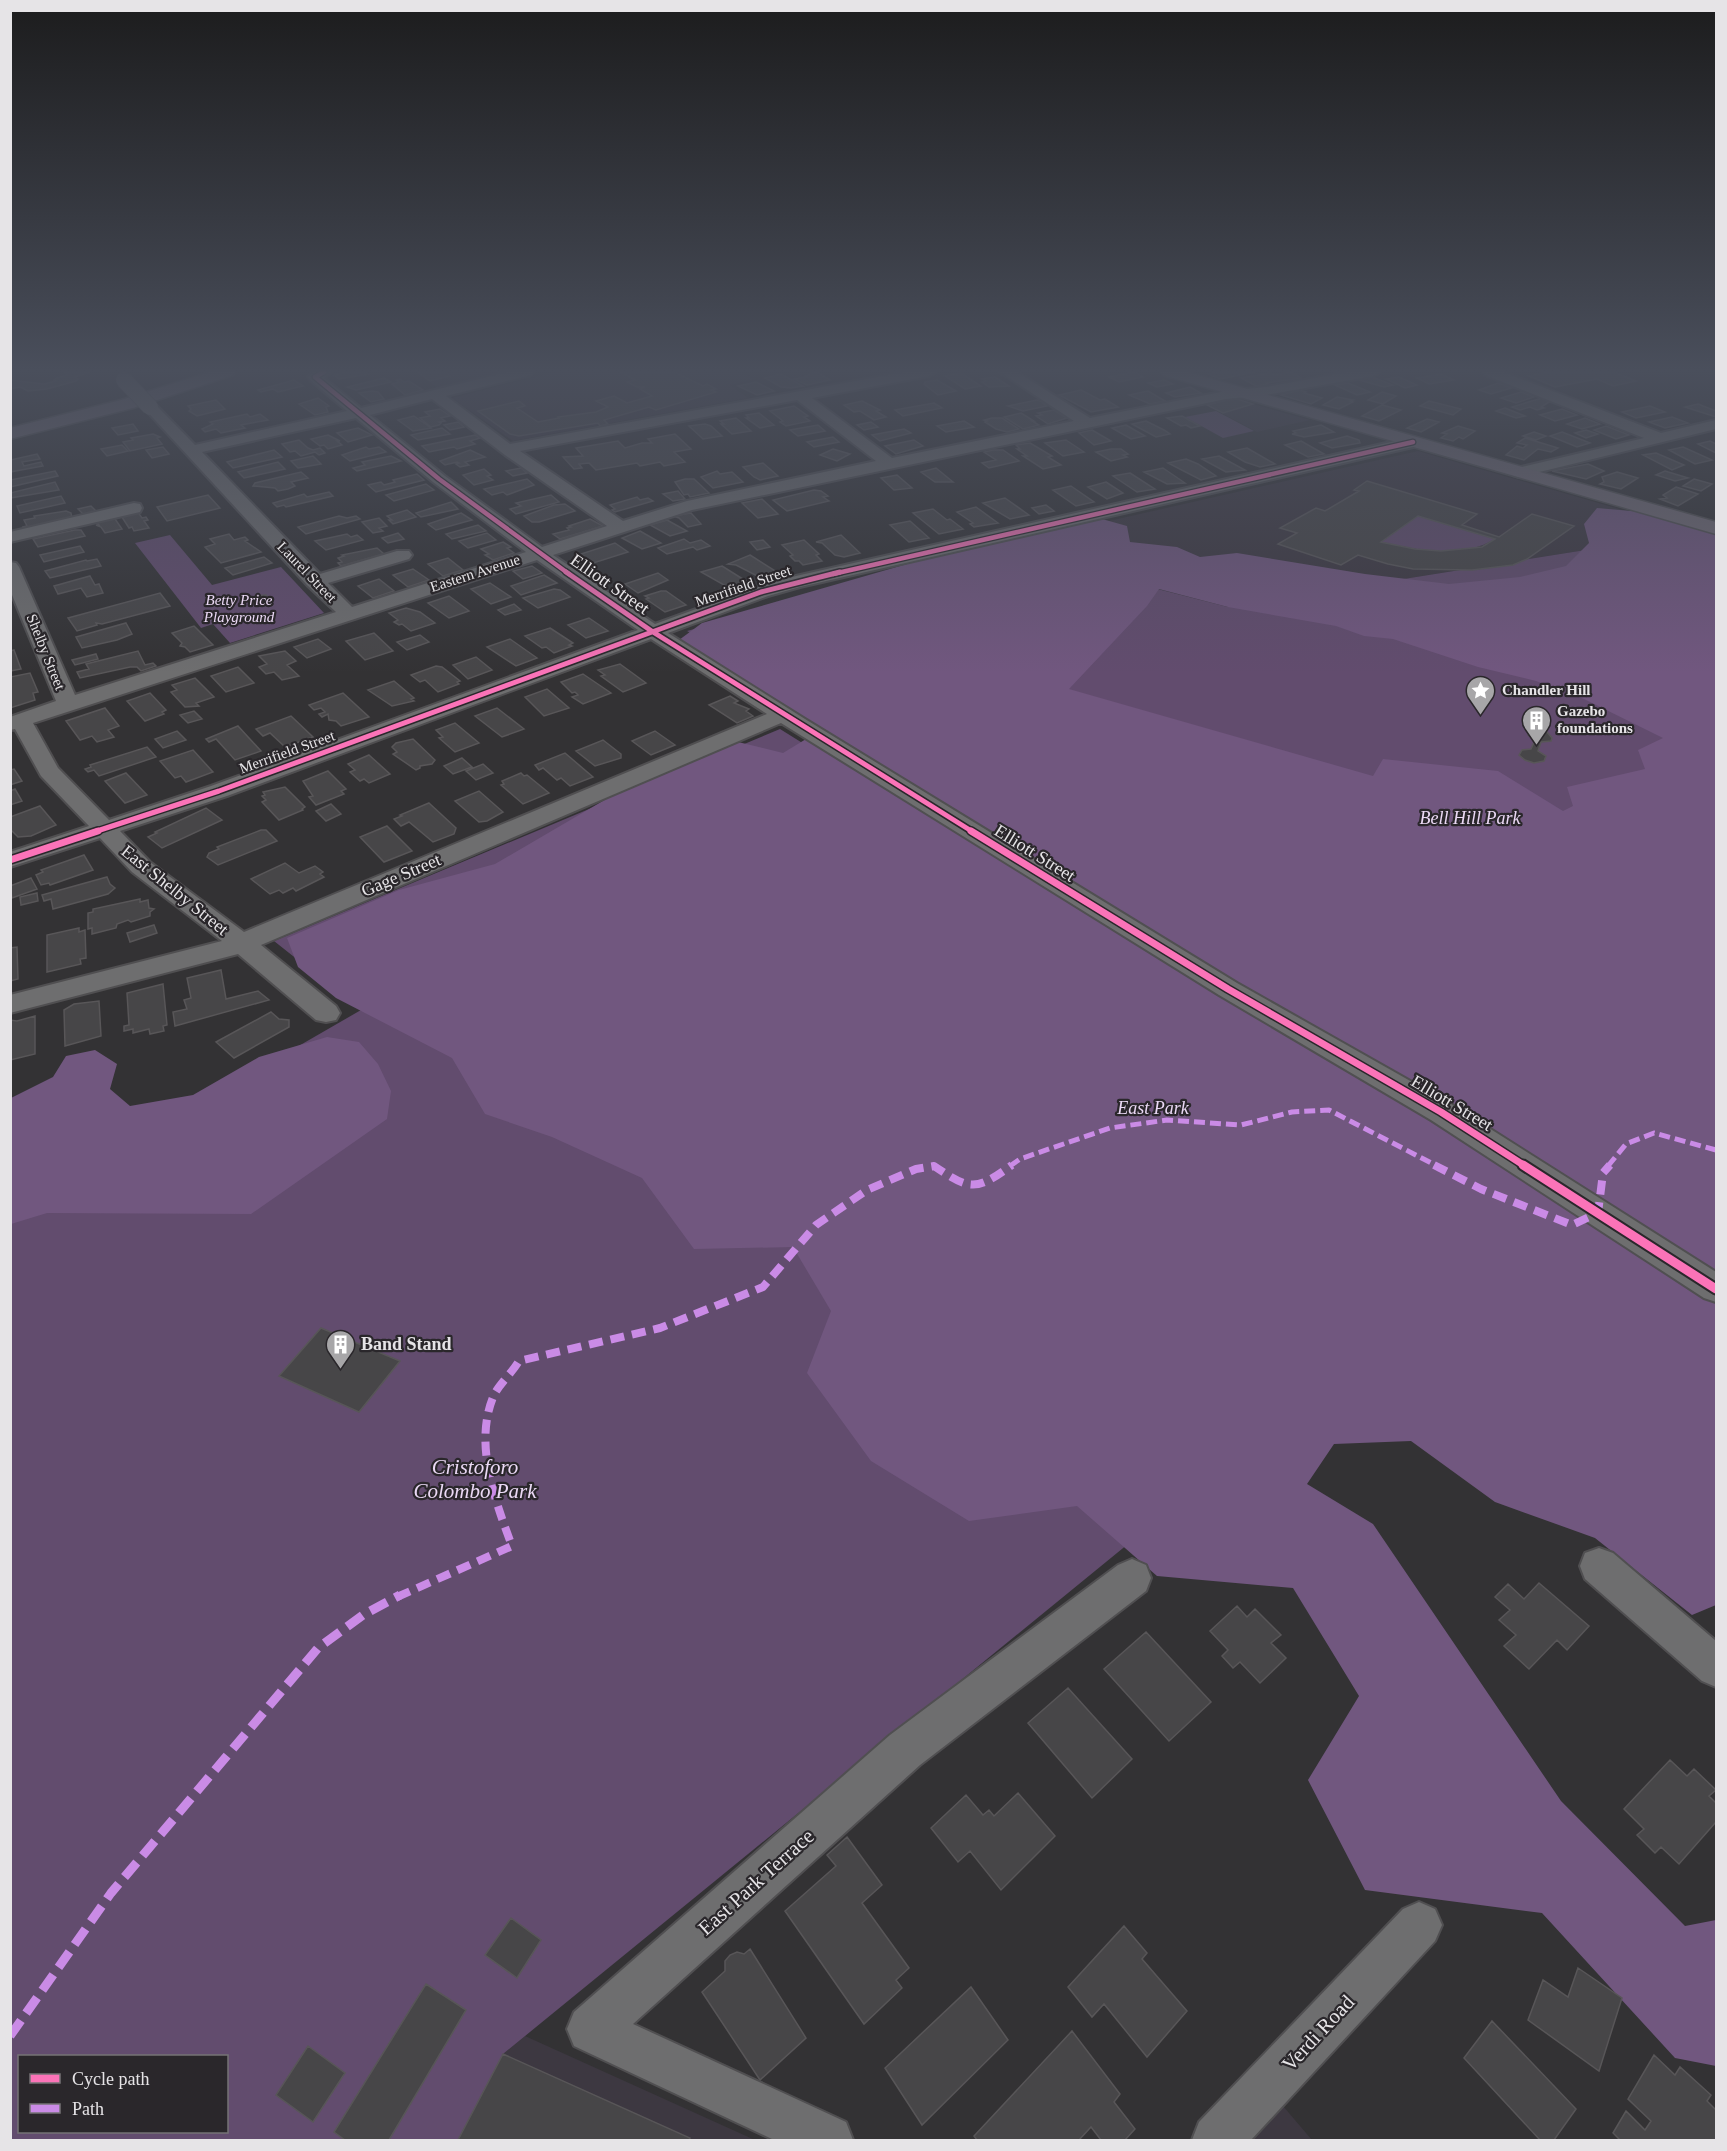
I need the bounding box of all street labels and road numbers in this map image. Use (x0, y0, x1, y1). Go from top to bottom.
street label: Laurel Street (274, 538, 340, 606)
street label: Elliott Street (567, 550, 653, 618)
street label: Eastern Avenue (428, 551, 522, 595)
street label: Merrifield Street (693, 562, 794, 610)
street label: Shelby Street (24, 612, 69, 693)
street label: Merrifield Street (237, 727, 338, 777)
street label: Elliott Street (991, 820, 1079, 886)
street label: East Shelby Street (117, 841, 233, 939)
street label: Gage Street (358, 849, 444, 901)
street label: Elliott Street (1408, 1071, 1496, 1135)
street label: East Park Terrace (693, 1824, 819, 1940)
street label: Verdi Road (1277, 1990, 1360, 2076)

